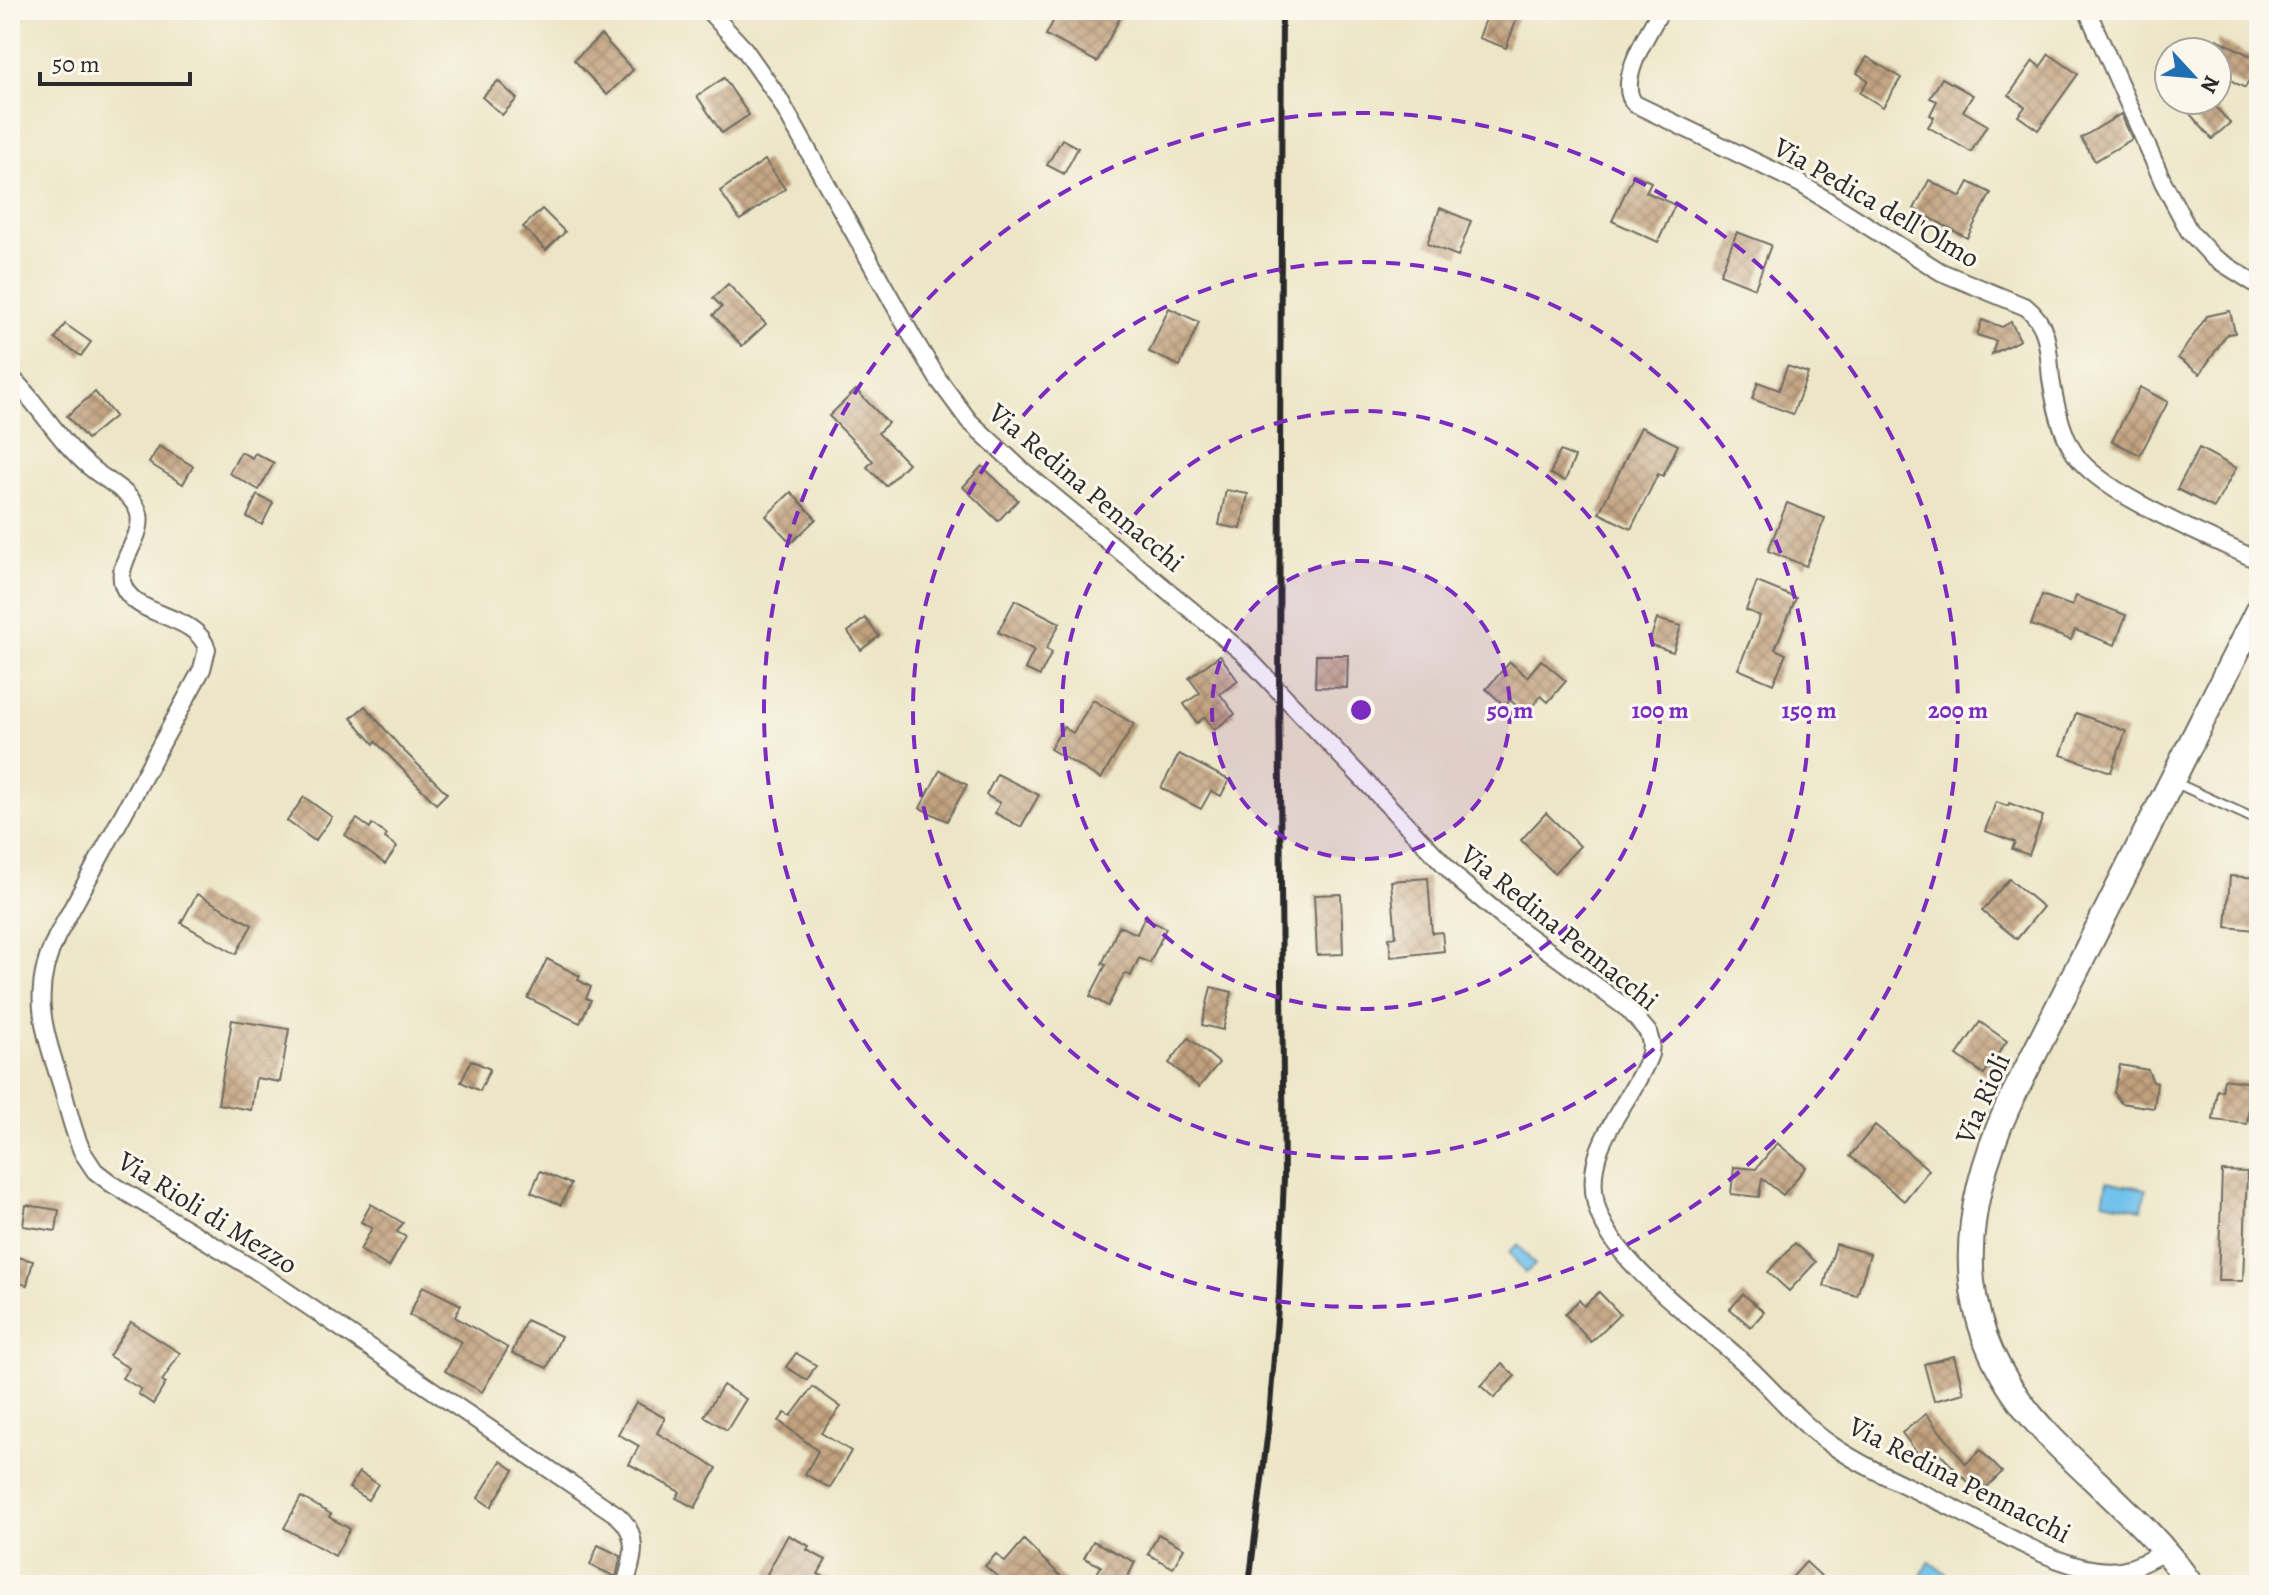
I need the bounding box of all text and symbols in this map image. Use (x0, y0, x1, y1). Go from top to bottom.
scale bar (40, 36, 190, 86)
north arrow (2153, 36, 2233, 116)
text: 50 m (52, 48, 100, 80)
text: N (2193, 71, 2227, 98)
street label: Via Pedica dell'Olmo (1766, 128, 1986, 277)
street label: Via Redina Pennacchi (980, 394, 1192, 581)
text: 50 m (1487, 694, 1533, 726)
text: 100 m (1631, 694, 1689, 726)
text: 150 m (1781, 694, 1837, 726)
text: 200 m (1928, 694, 1988, 726)
centre of rings (1347, 696, 1375, 724)
street label: Via Redina Pennacchi (1452, 835, 1666, 1020)
street label: Via Rioli (1946, 1047, 2020, 1151)
street label: Via Rioli di Mezzo (110, 1142, 305, 1283)
street label: Via Redina Pennacchi (1841, 1407, 2077, 1552)

